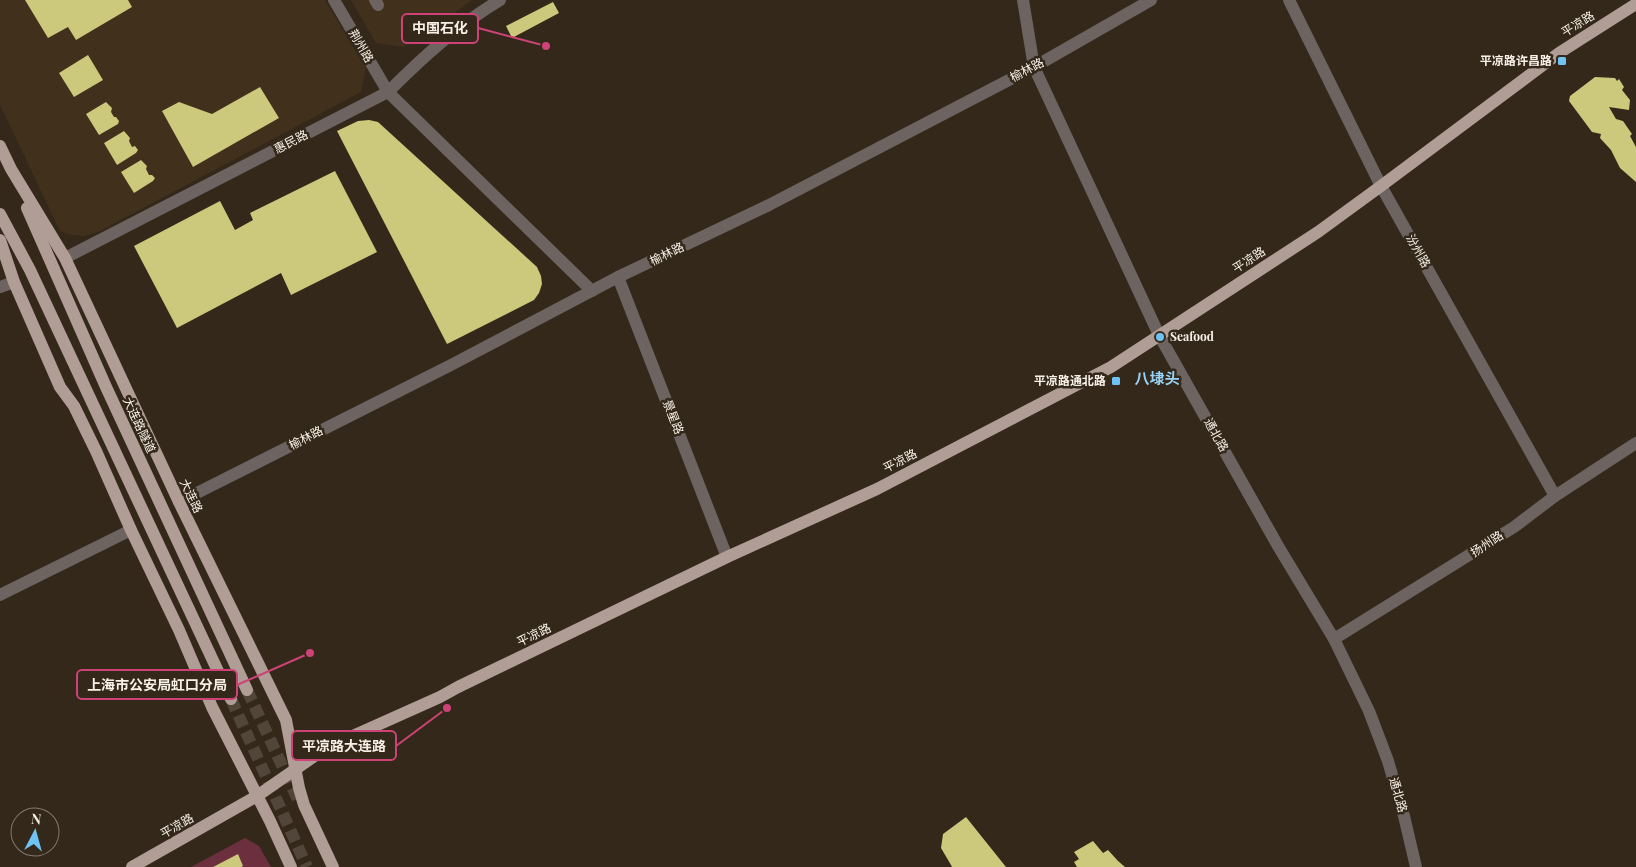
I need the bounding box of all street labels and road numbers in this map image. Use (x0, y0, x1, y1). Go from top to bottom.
street label: 平凉路 (1558, 7, 1597, 39)
street label: 荆州路 (346, 26, 378, 65)
street label: 榆林路 (1007, 54, 1046, 85)
street label: 惠民路 (271, 126, 310, 156)
street label: 汾州路 (1403, 231, 1435, 270)
street label: 榆林路 (647, 238, 686, 268)
street label: 平凉路 (1229, 243, 1268, 276)
street label: 大连路隧道 (120, 394, 160, 455)
street label: 景星路 (660, 397, 688, 436)
street label: 通北路 (1201, 415, 1233, 454)
street label: 榆林路 (286, 422, 325, 452)
street label: 平凉路 (880, 445, 919, 475)
street label: 大连路 (177, 476, 207, 515)
street label: 扬州路 (1467, 527, 1506, 560)
street label: 平凉路 (514, 619, 553, 649)
street label: 通北路 (1386, 775, 1412, 814)
street label: 平凉路 (157, 809, 196, 841)

